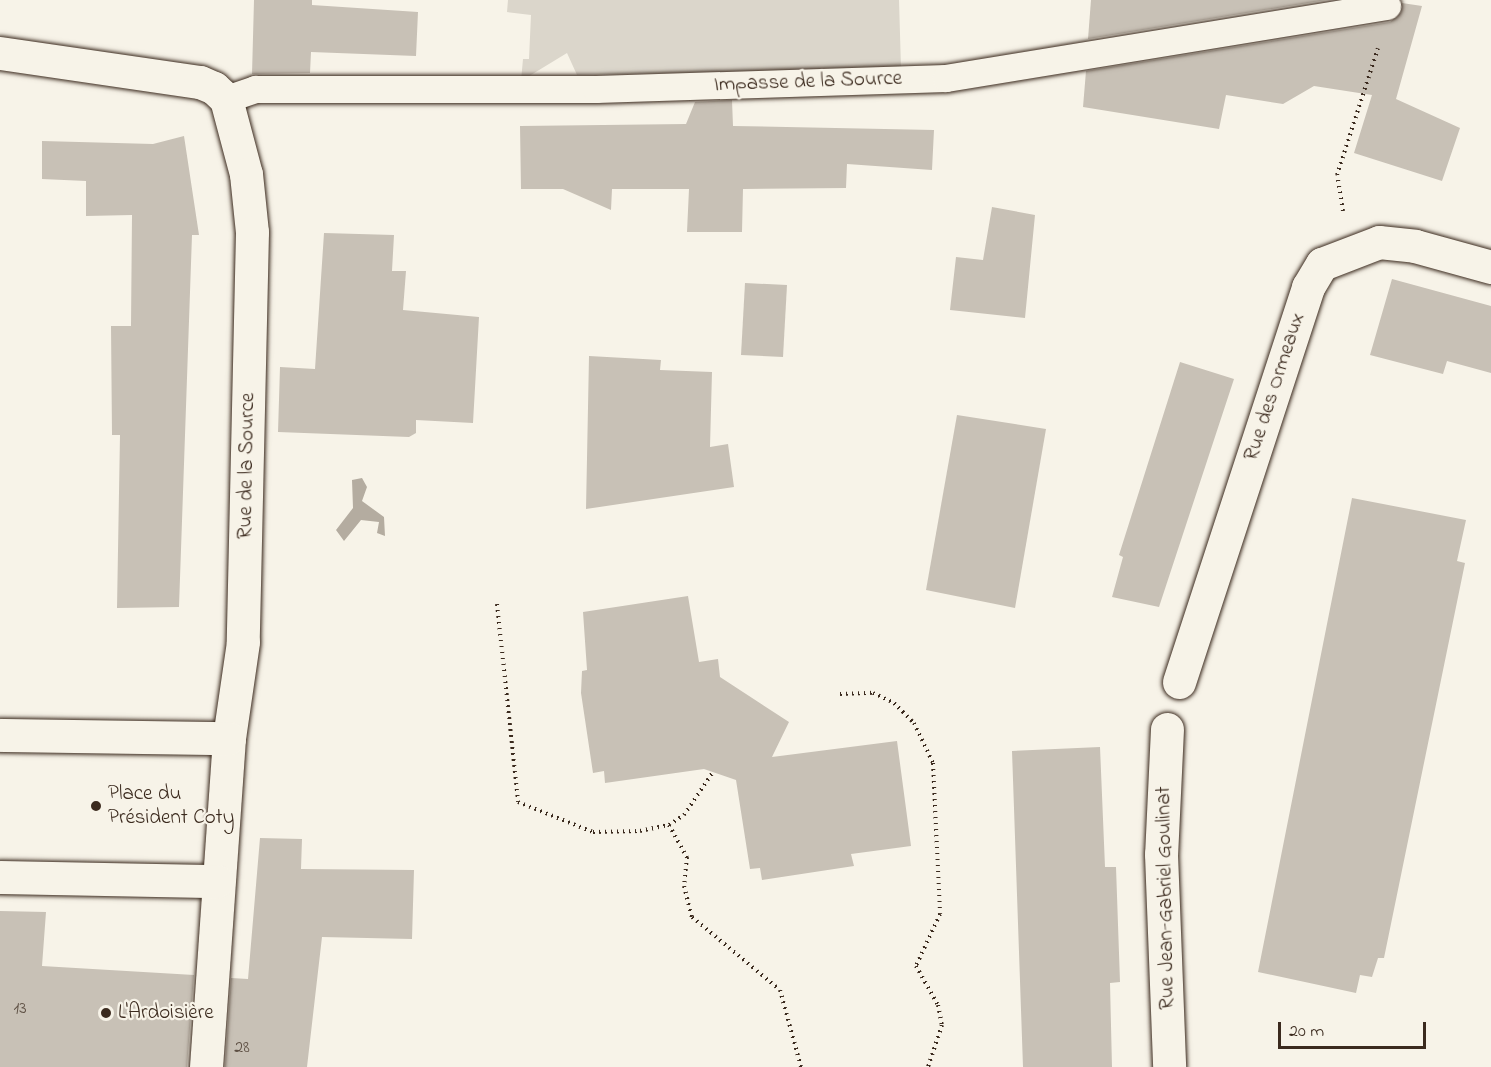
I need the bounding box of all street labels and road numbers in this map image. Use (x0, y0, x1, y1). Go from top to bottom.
street label: Impasse de la Source (714, 66, 902, 98)
street label: Rue des Ormeaux (1239, 310, 1311, 464)
street label: Rue de la Source (233, 393, 261, 539)
street label: Rue Jean-Gabriel Goulinat (1151, 786, 1181, 1010)

